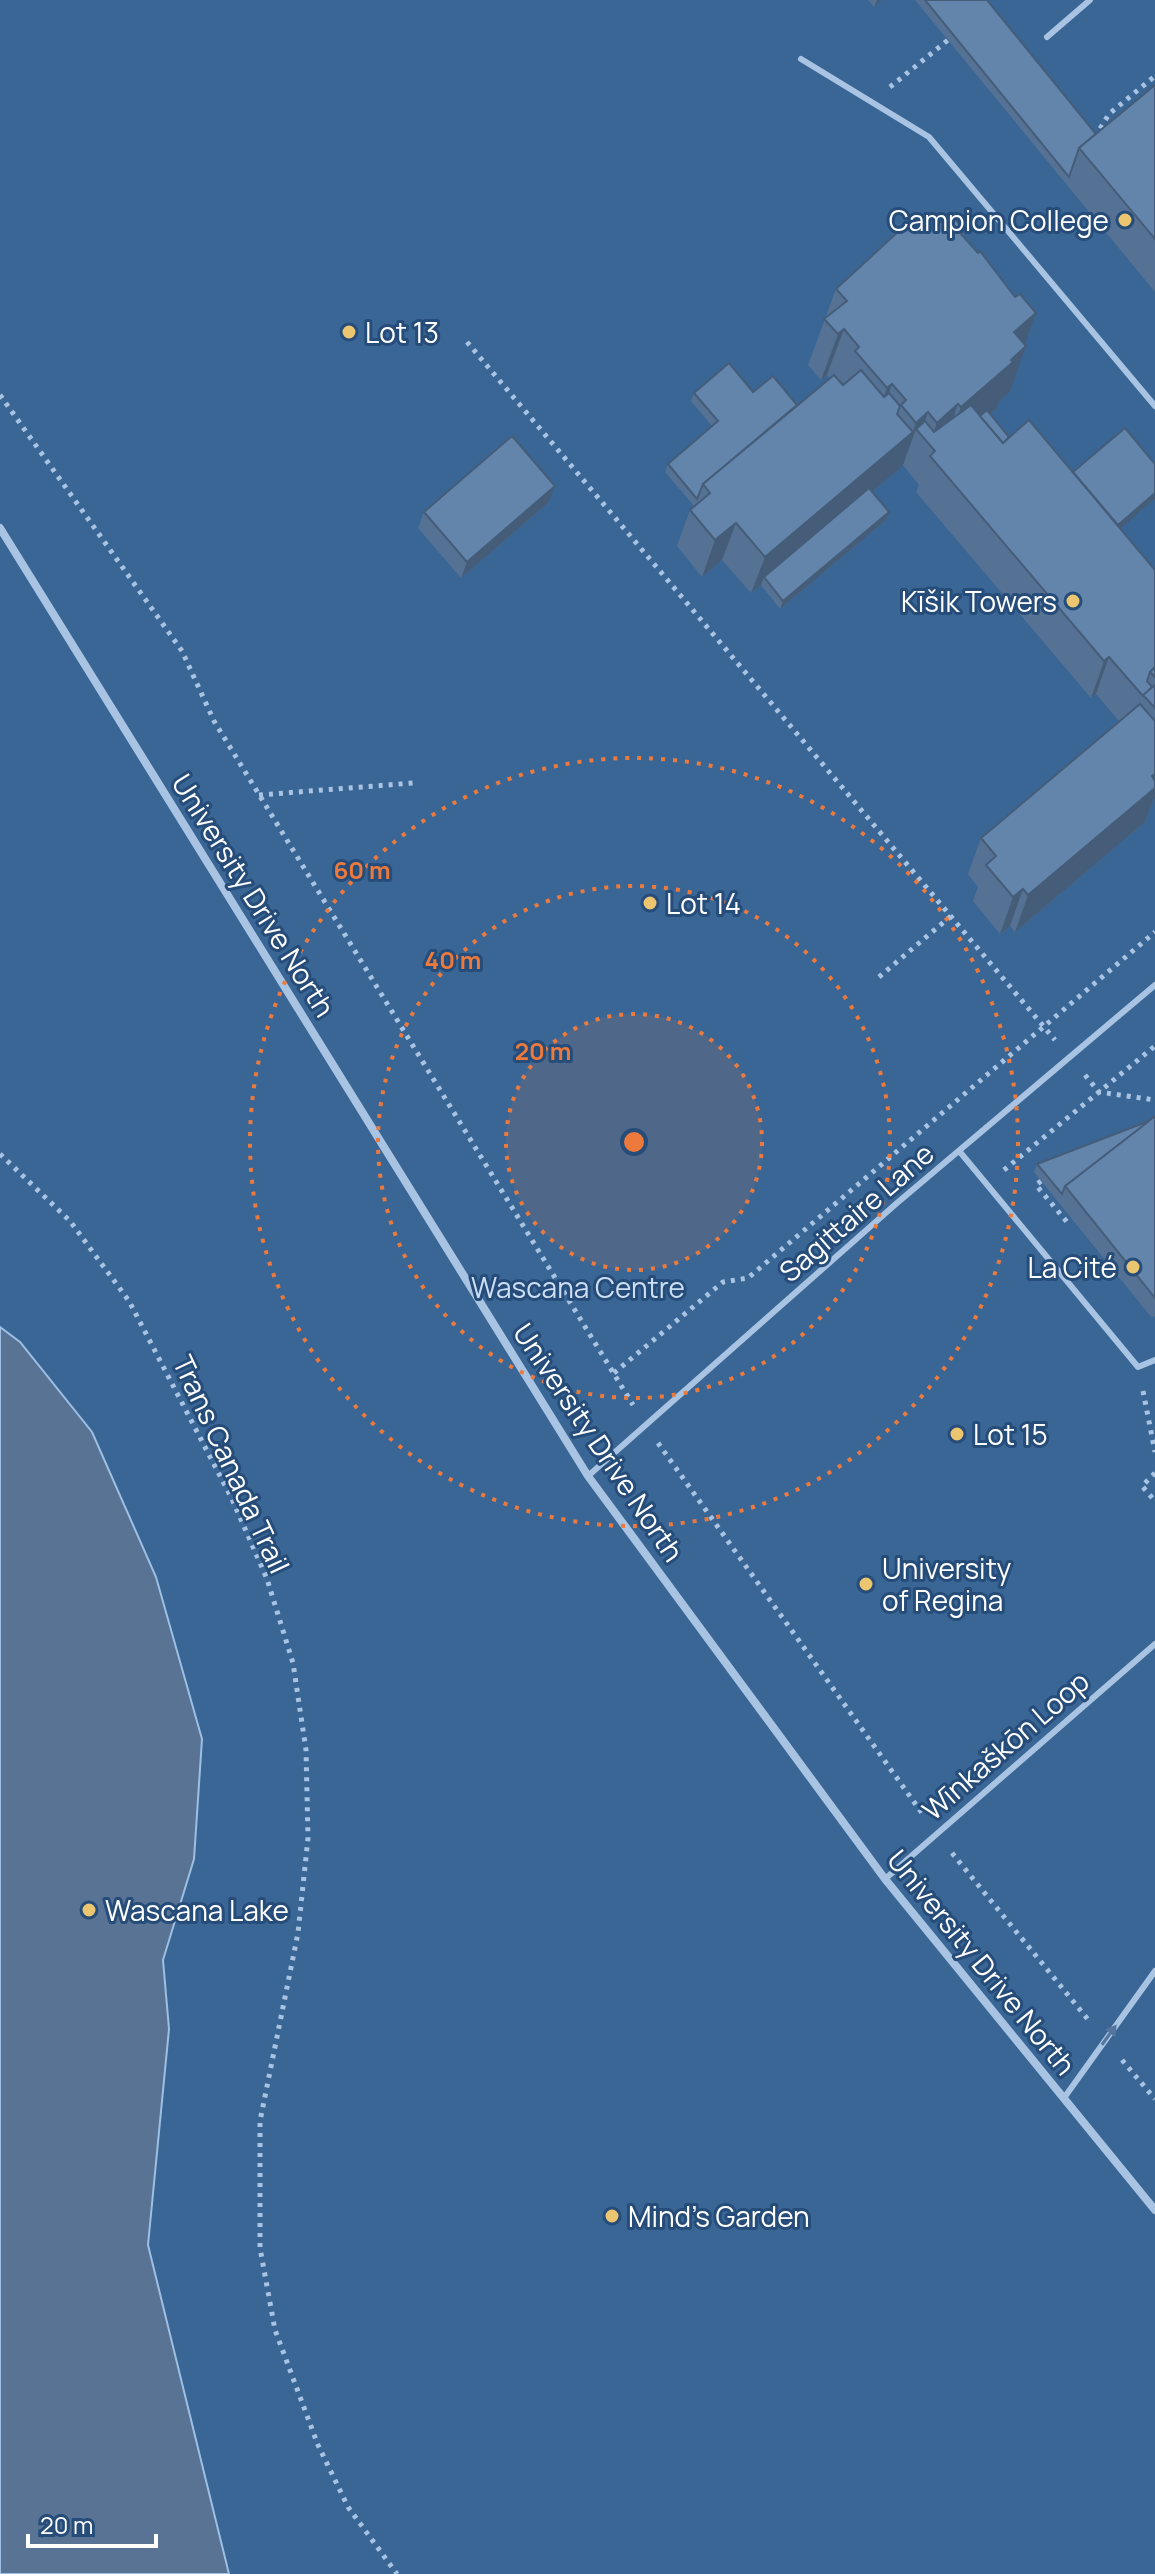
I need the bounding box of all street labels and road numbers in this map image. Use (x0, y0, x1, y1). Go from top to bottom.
street label: University Drive North (164, 766, 344, 1024)
street label: Sagittaire Lane (771, 1134, 941, 1290)
street label: University Drive North (505, 1316, 693, 1568)
street label: Trans Canada Trail (165, 1349, 299, 1579)
street label: Wīnkaškōn Loop (914, 1662, 1096, 1828)
street label: University Drive North (879, 1841, 1085, 2083)

